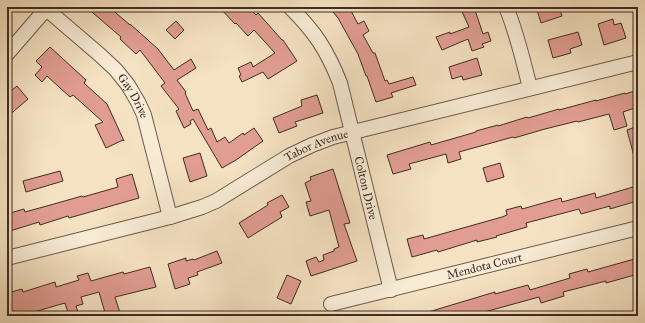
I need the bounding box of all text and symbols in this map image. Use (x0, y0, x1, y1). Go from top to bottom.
street label: Gay Drive (115, 71, 152, 120)
street label: Tabor Avenue (282, 127, 350, 164)
street label: Colton Drive (351, 155, 380, 221)
street label: Mendota Court (445, 250, 524, 282)

